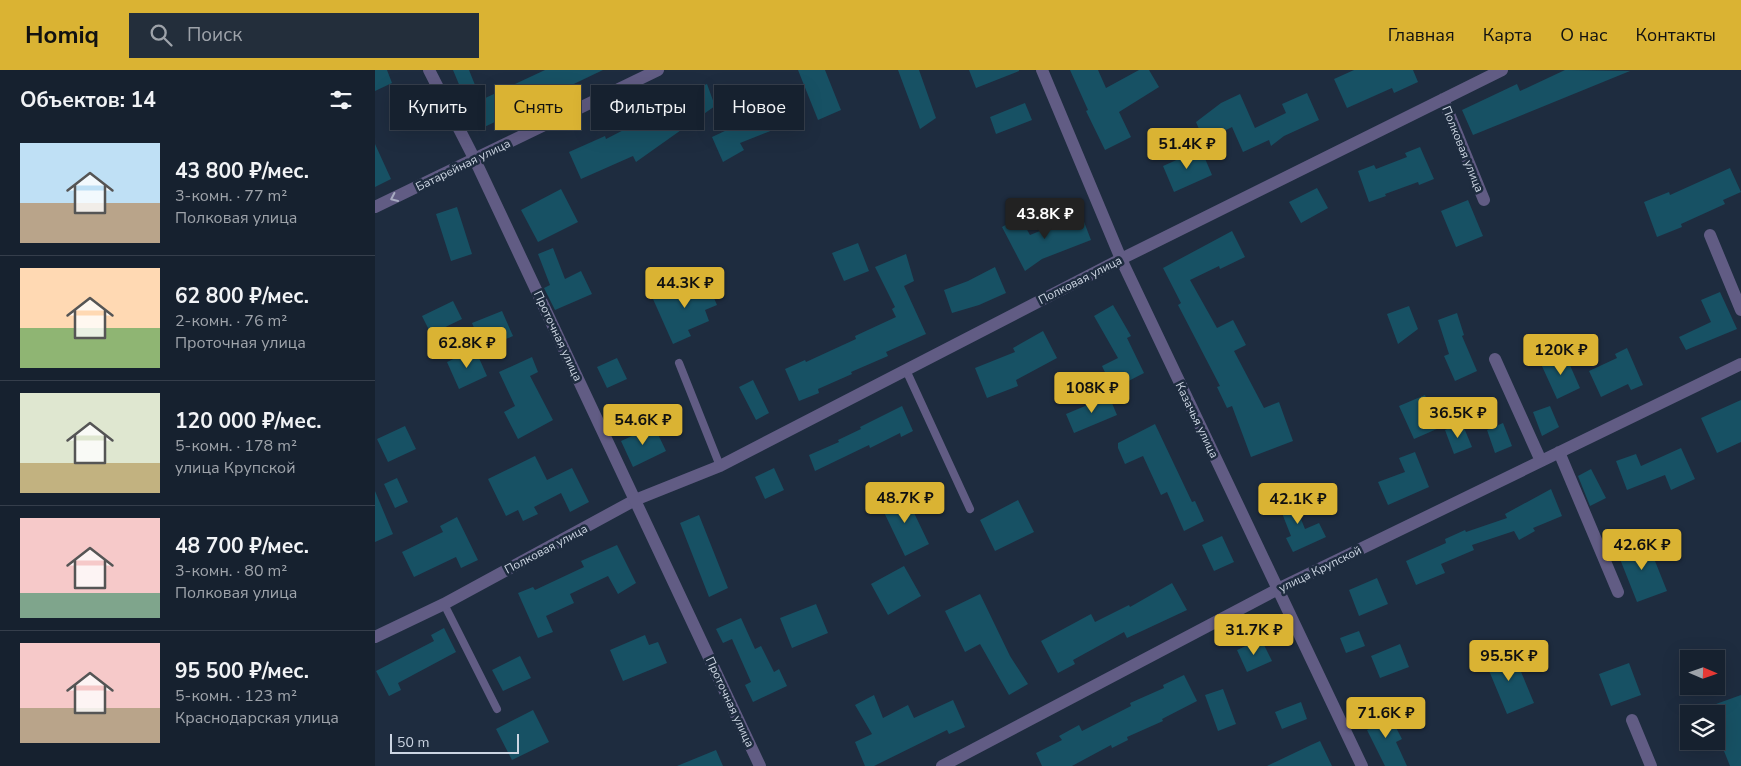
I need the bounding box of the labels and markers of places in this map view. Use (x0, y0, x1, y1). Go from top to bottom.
pin: 51.4K ₽ (1141, 128, 1233, 170)
pin: 43.8K ₽ (999, 198, 1091, 240)
pin: 44.3K ₽ (639, 266, 731, 309)
pin: 62.8K ₽ (421, 326, 513, 369)
pin: 120K ₽ (1520, 334, 1602, 376)
pin: 108K ₽ (1051, 372, 1133, 414)
pin: 36.5K ₽ (1412, 396, 1504, 439)
pin: 54.6K ₽ (597, 404, 689, 446)
pin: 48.7K ₽ (859, 482, 951, 524)
pin: 42.1K ₽ (1252, 482, 1344, 525)
pin: 42.6K ₽ (1596, 528, 1688, 571)
pin: 31.7K ₽ (1208, 614, 1300, 656)
pin: 95.5K ₽ (1463, 640, 1555, 682)
pin: 71.6K ₽ (1340, 696, 1432, 739)

